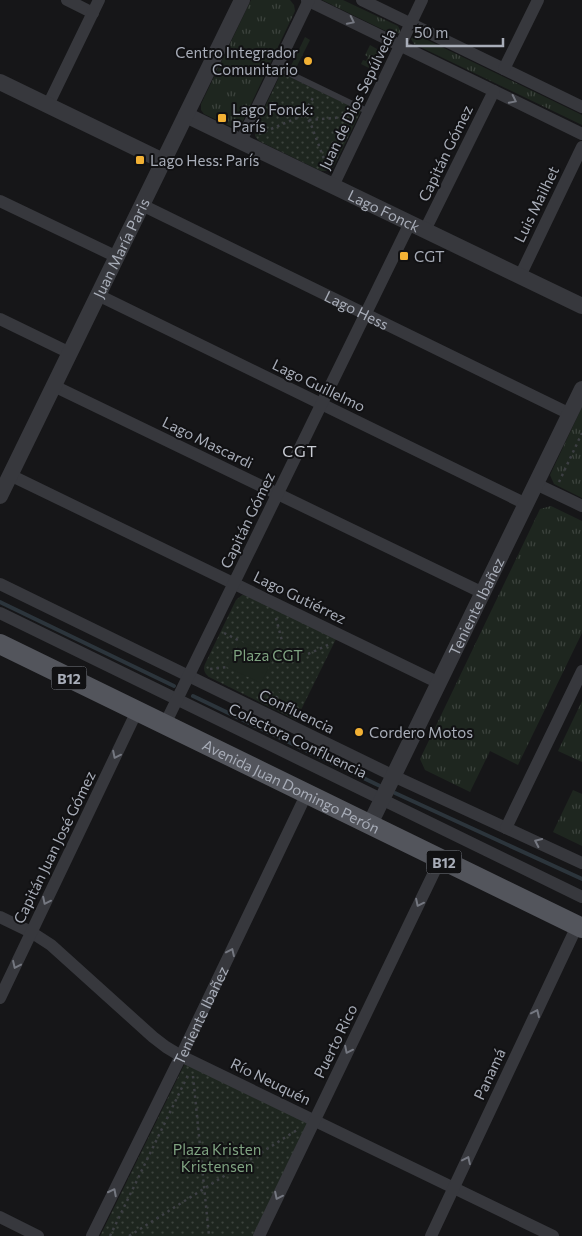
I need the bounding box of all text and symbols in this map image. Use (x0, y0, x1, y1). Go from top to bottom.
one-way arrow (346, 15, 355, 26)
scale bar (407, 15, 503, 47)
text: 50 m (414, 23, 448, 41)
street label: Juan de Dios Sepúlveda (315, 26, 399, 172)
place label: Centro Integrador Comunitario (175, 43, 298, 78)
marker: Centro Integrador Comunitario (302, 55, 314, 67)
one-way arrow (508, 94, 517, 104)
place label: Lago Fonck: París (232, 100, 313, 135)
street label: Capitán Gómez (414, 102, 476, 204)
marker: Lago Fonck: París (216, 112, 228, 124)
place label: Lago Hess: París (150, 151, 260, 169)
marker: Lago Hess: París (134, 154, 146, 166)
street label: Luis Mailhet (510, 163, 562, 245)
street label: Lago Fonck (345, 186, 423, 236)
street label: Juan María Paris (89, 195, 153, 301)
place label: CGT (414, 247, 445, 265)
marker: CGT (398, 250, 410, 262)
street label: Lago Hess (322, 287, 392, 333)
street label: Lago Guillelmo (270, 355, 368, 415)
street label: Lago Mascardi (160, 412, 256, 472)
district label: CGT (282, 441, 318, 460)
street label: Capitán Gómez (216, 469, 278, 571)
street label: Teniente Ibañez (444, 554, 508, 659)
street label: Lago Gutiérrez (251, 567, 349, 627)
park label: Plaza CGT (233, 646, 303, 664)
road number: B12 (52, 666, 86, 690)
street label: Confluencia (256, 685, 338, 737)
street label: Colectora Confluencia (226, 699, 370, 781)
place label: Cordero Motos (369, 723, 473, 741)
marker: Cordero Motos (353, 726, 365, 738)
street label: Avenida Juan Domingo Perón (200, 735, 383, 837)
one-way arrow (112, 750, 122, 759)
street label: Capitán Juan José Gómez (9, 768, 99, 926)
one-way arrow (534, 838, 543, 849)
road number: B12 (426, 850, 462, 874)
one-way arrow (42, 896, 52, 905)
one-way arrow (415, 898, 425, 907)
one-way arrow (225, 948, 235, 957)
one-way arrow (11, 960, 22, 969)
street label: Teniente Ibañez (169, 963, 232, 1068)
street label: Puerto Rico (309, 1001, 361, 1081)
one-way arrow (530, 1010, 540, 1019)
one-way arrow (344, 1045, 355, 1054)
street label: Panamá (469, 1045, 509, 1103)
street label: Río Neuquén (228, 1054, 314, 1108)
park label: Plaza Kristen Kristensen (173, 1140, 261, 1175)
one-way arrow (460, 1157, 470, 1166)
one-way arrow (107, 1189, 117, 1198)
one-way arrow (274, 1191, 284, 1200)

